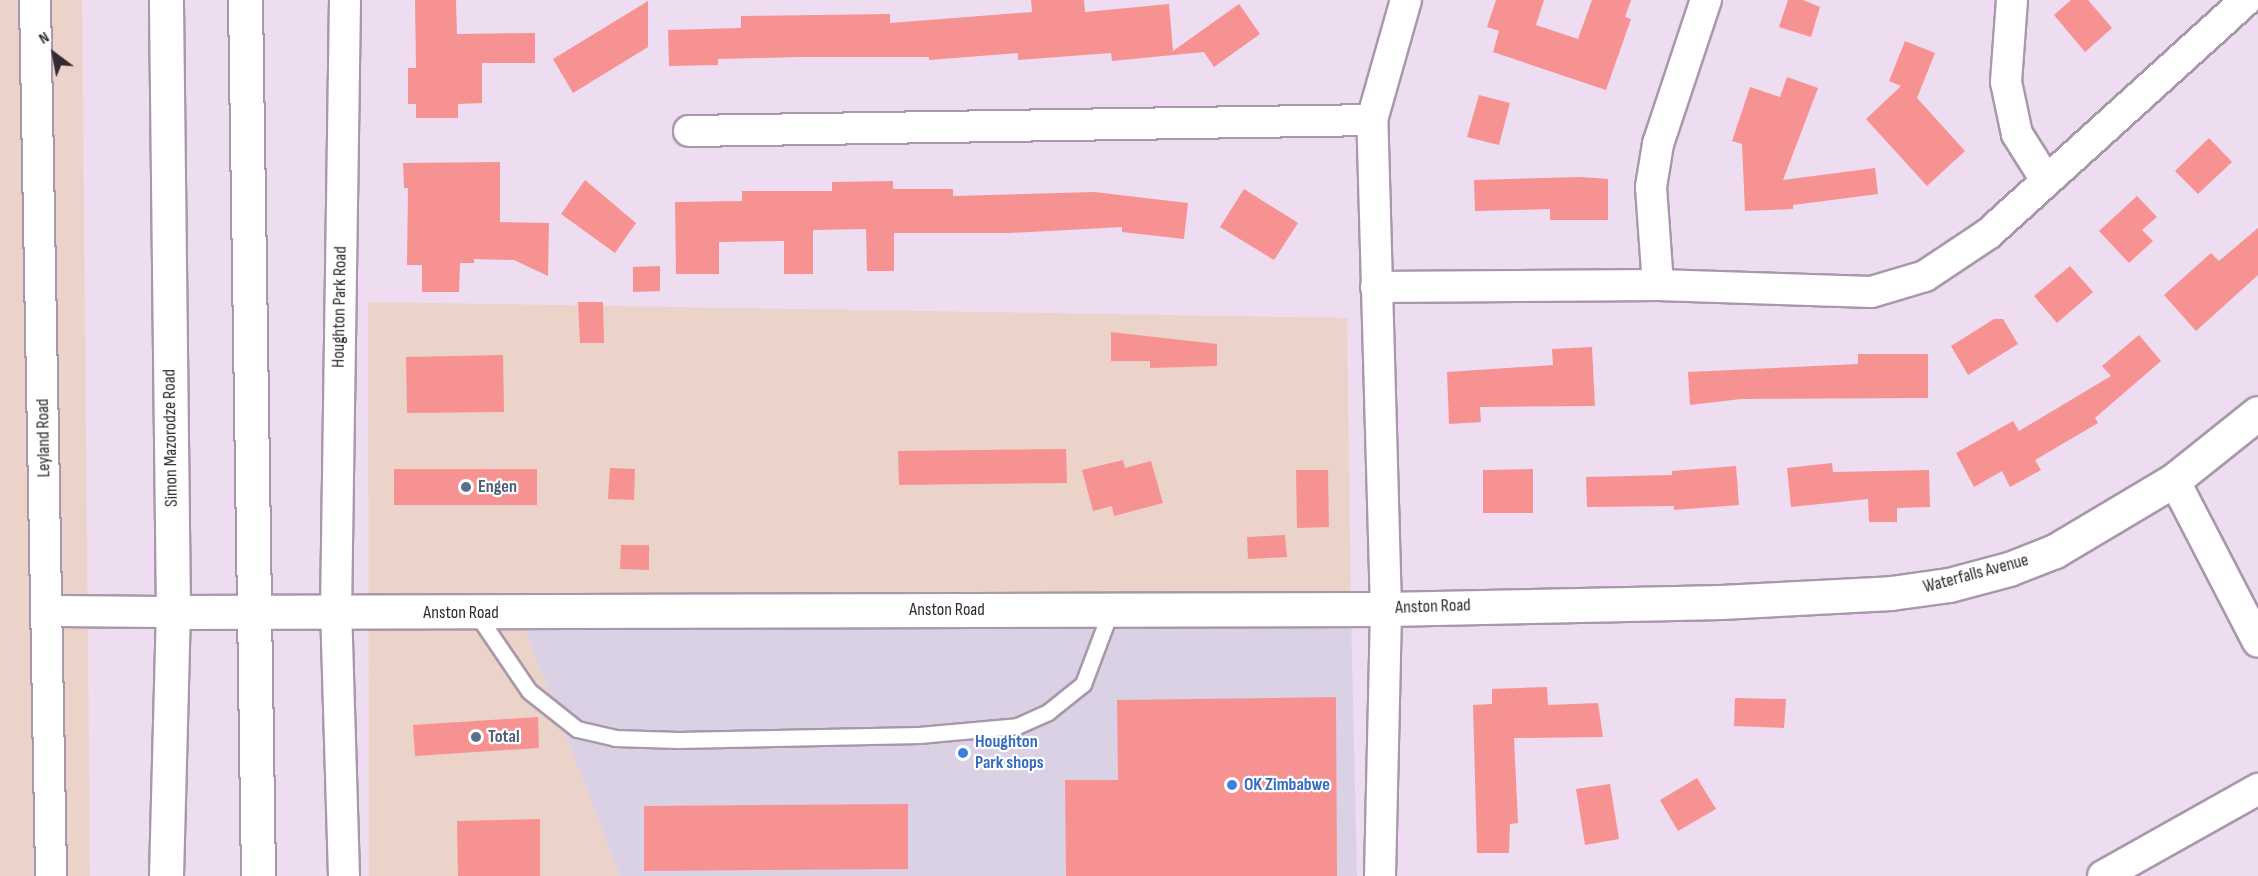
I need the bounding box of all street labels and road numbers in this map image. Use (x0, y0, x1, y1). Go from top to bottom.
street label: Houghton Park Road (328, 246, 352, 368)
street label: Simon Mazorodze Road (159, 369, 183, 507)
street label: Leyland Road (33, 398, 55, 478)
street label: Waterfalls Avenue (1921, 550, 2031, 598)
street label: Anston Road (1395, 595, 1471, 619)
street label: Anston Road (909, 599, 985, 621)
street label: Anston Road (423, 602, 499, 624)

